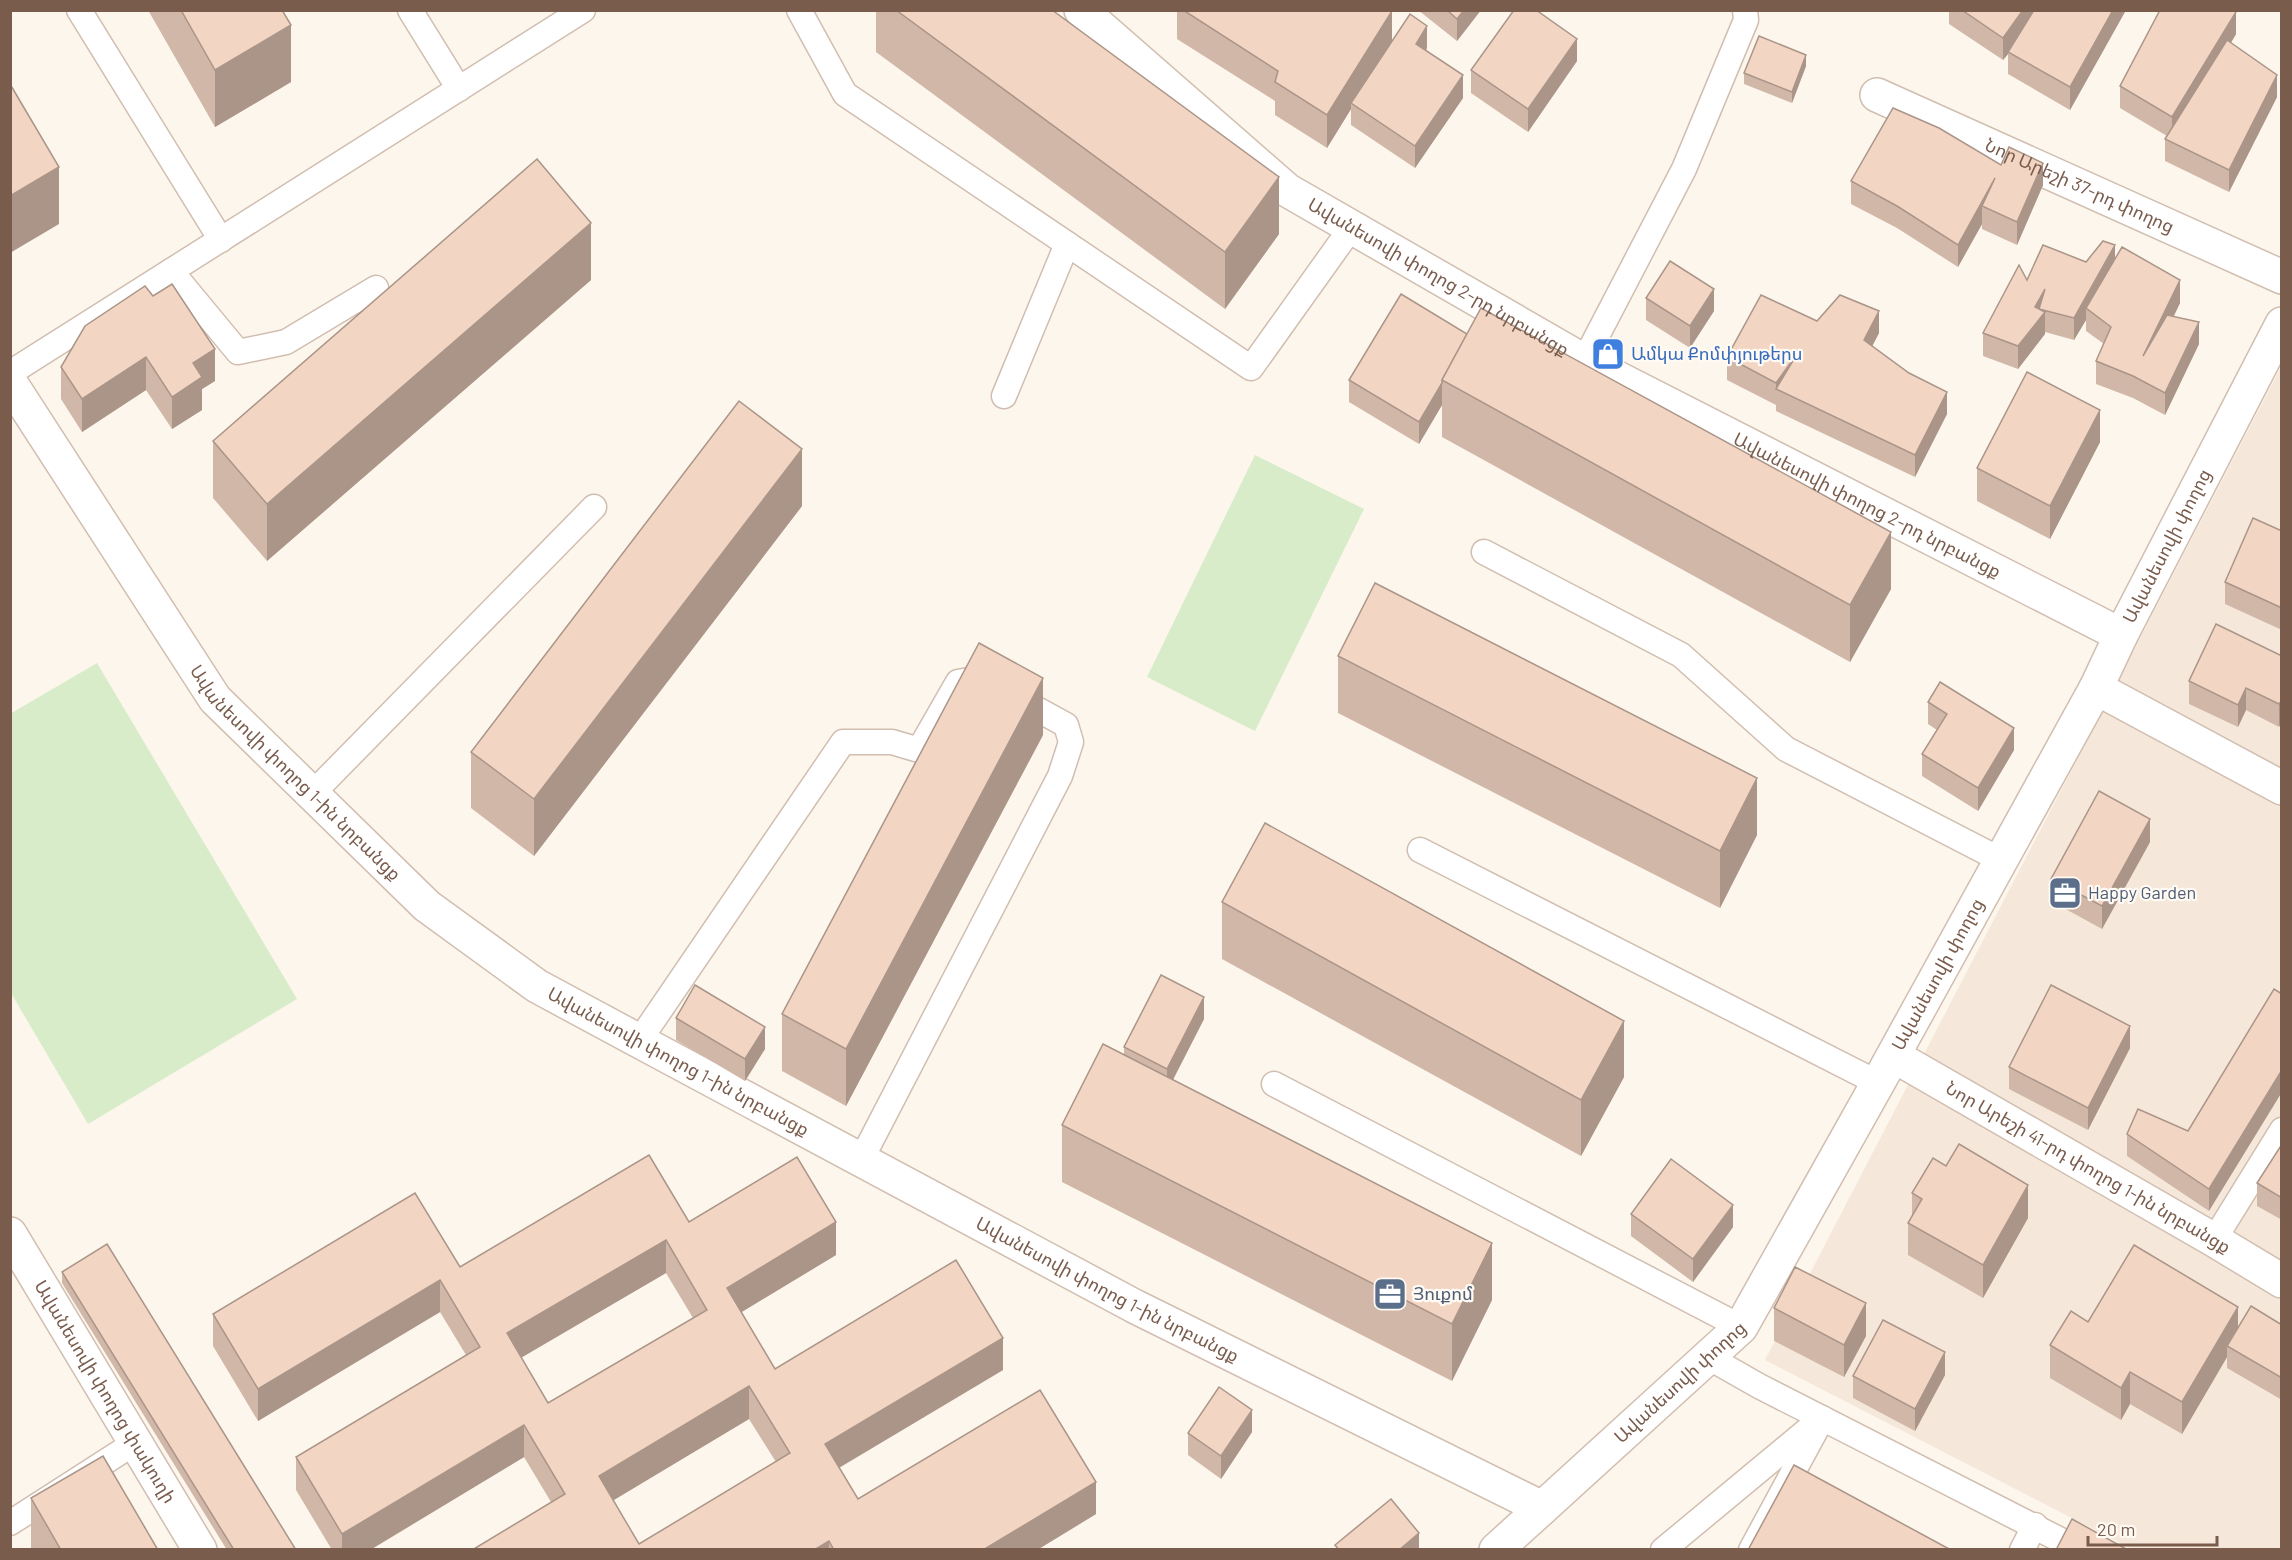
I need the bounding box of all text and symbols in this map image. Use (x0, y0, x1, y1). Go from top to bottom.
street label: Նոր Արեշի 37-րդ փողոց (1982, 133, 2178, 237)
street label: Ավանեսովի փողոց 2-րդ նրբանցք (1304, 192, 1573, 360)
shop icon: Ամկա Քոմփյութերս (1590, 336, 1626, 372)
place label: Ամկա Քոմփյութերս (1631, 342, 1802, 364)
street label: Ավանեսովի փողոց 2-րդ նրբանցք (1730, 427, 2005, 582)
street label: Ավանեսովի փողոց (2117, 465, 2215, 626)
street label: Ավանեսովի փողոց 1-ին նրբանցք (186, 660, 406, 885)
office icon: Happy Garden (2047, 875, 2083, 911)
place label: Happy Garden (2088, 881, 2196, 903)
street label: Ավանեսովի փողոց (1886, 894, 1988, 1054)
street label: Ավանեսովի փողոց 1-ին նրբանցք (544, 982, 813, 1140)
street label: Նոր Արեշի 41-րդ փողոց 1-ին նրբանցք (1942, 1076, 2235, 1258)
street label: Ավանեսովի փողոց 1-ին նրբանցք (972, 1211, 1243, 1366)
street label: Ավանեսովի փողոց փակուղի (30, 1276, 181, 1507)
office icon: Յուքոմ (1372, 1276, 1408, 1312)
place label: Յուքոմ (1413, 1282, 1473, 1304)
street label: Ավանեսովի փողոց (1609, 1316, 1750, 1447)
scale bar (2088, 1509, 2217, 1547)
text: 20 m (2097, 1518, 2135, 1540)

